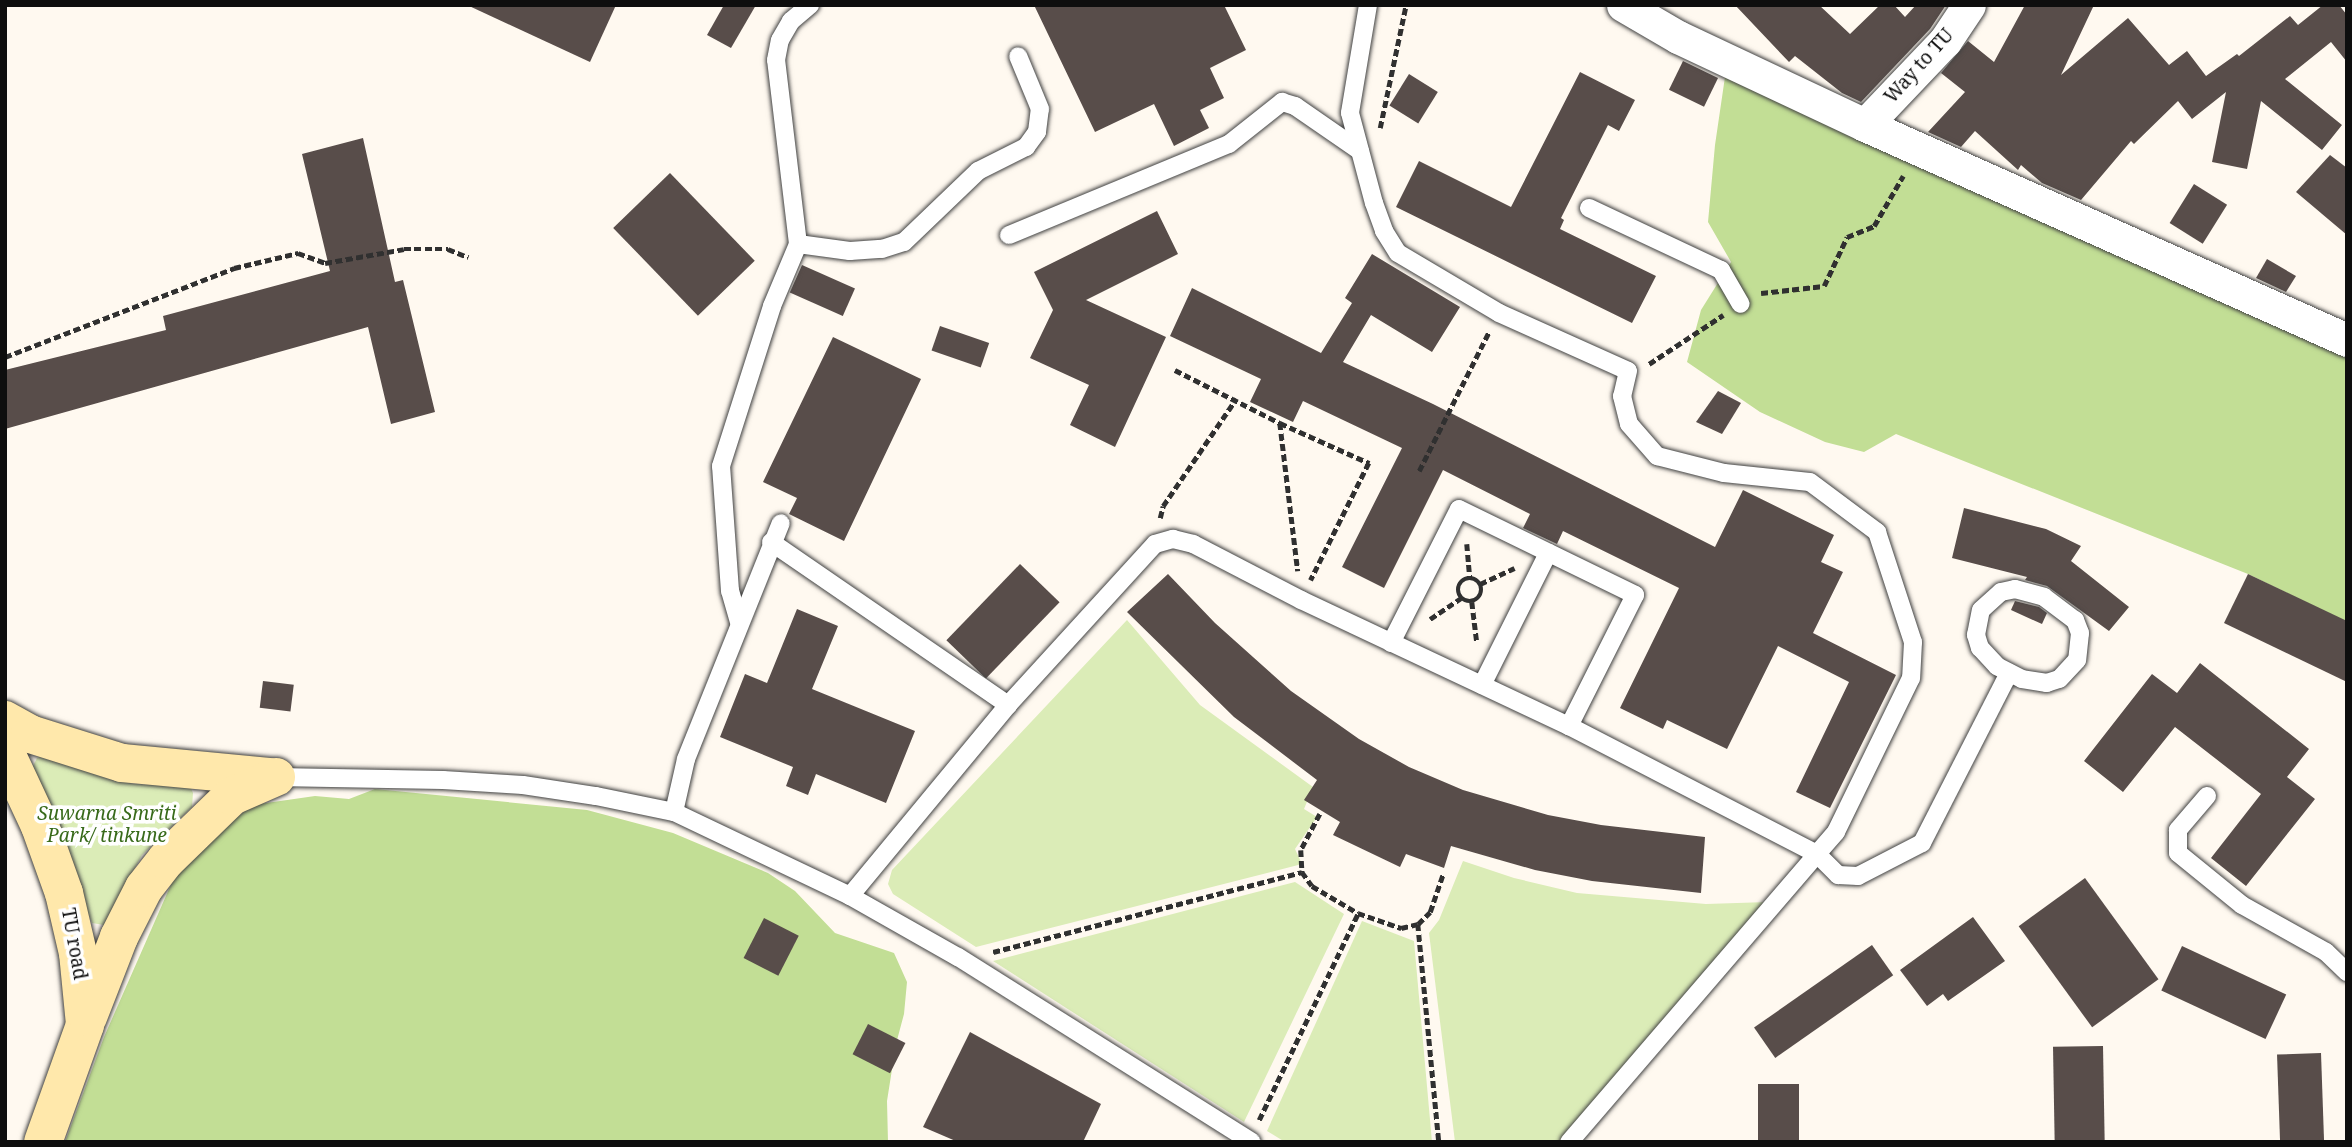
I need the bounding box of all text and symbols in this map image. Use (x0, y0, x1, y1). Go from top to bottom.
street label: Way to TU (1880, 24, 1958, 108)
park label: Suwarna Smriti Park/ tinkune (37, 803, 177, 847)
street label: TU road (56, 906, 92, 982)

